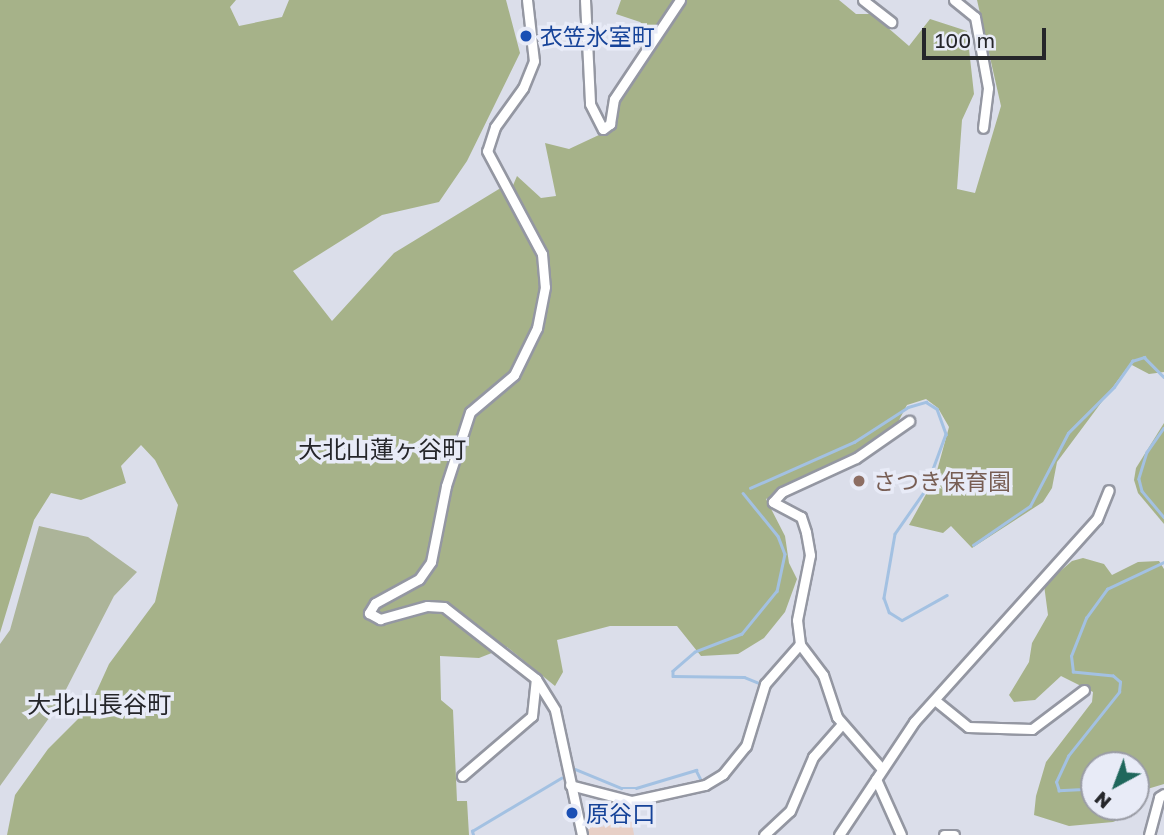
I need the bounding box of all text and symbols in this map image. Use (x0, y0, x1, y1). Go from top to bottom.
scale bar (926, 14, 1050, 58)
place label: 衣笠氷室町 (540, 22, 655, 50)
text: 100 m (935, 27, 995, 53)
marker: 衣笠氷室町 (518, 28, 534, 44)
district label: 大北山蓮ヶ谷町 (298, 435, 466, 463)
place label: さつき保育園 (873, 467, 1011, 495)
marker: さつき保育園 (851, 473, 867, 489)
district label: 大北山長谷町 (27, 690, 171, 718)
north arrow (1080, 751, 1150, 821)
text: N (1089, 787, 1115, 814)
place label: 原谷口 (586, 799, 655, 827)
marker: 原谷口 (564, 805, 580, 821)

